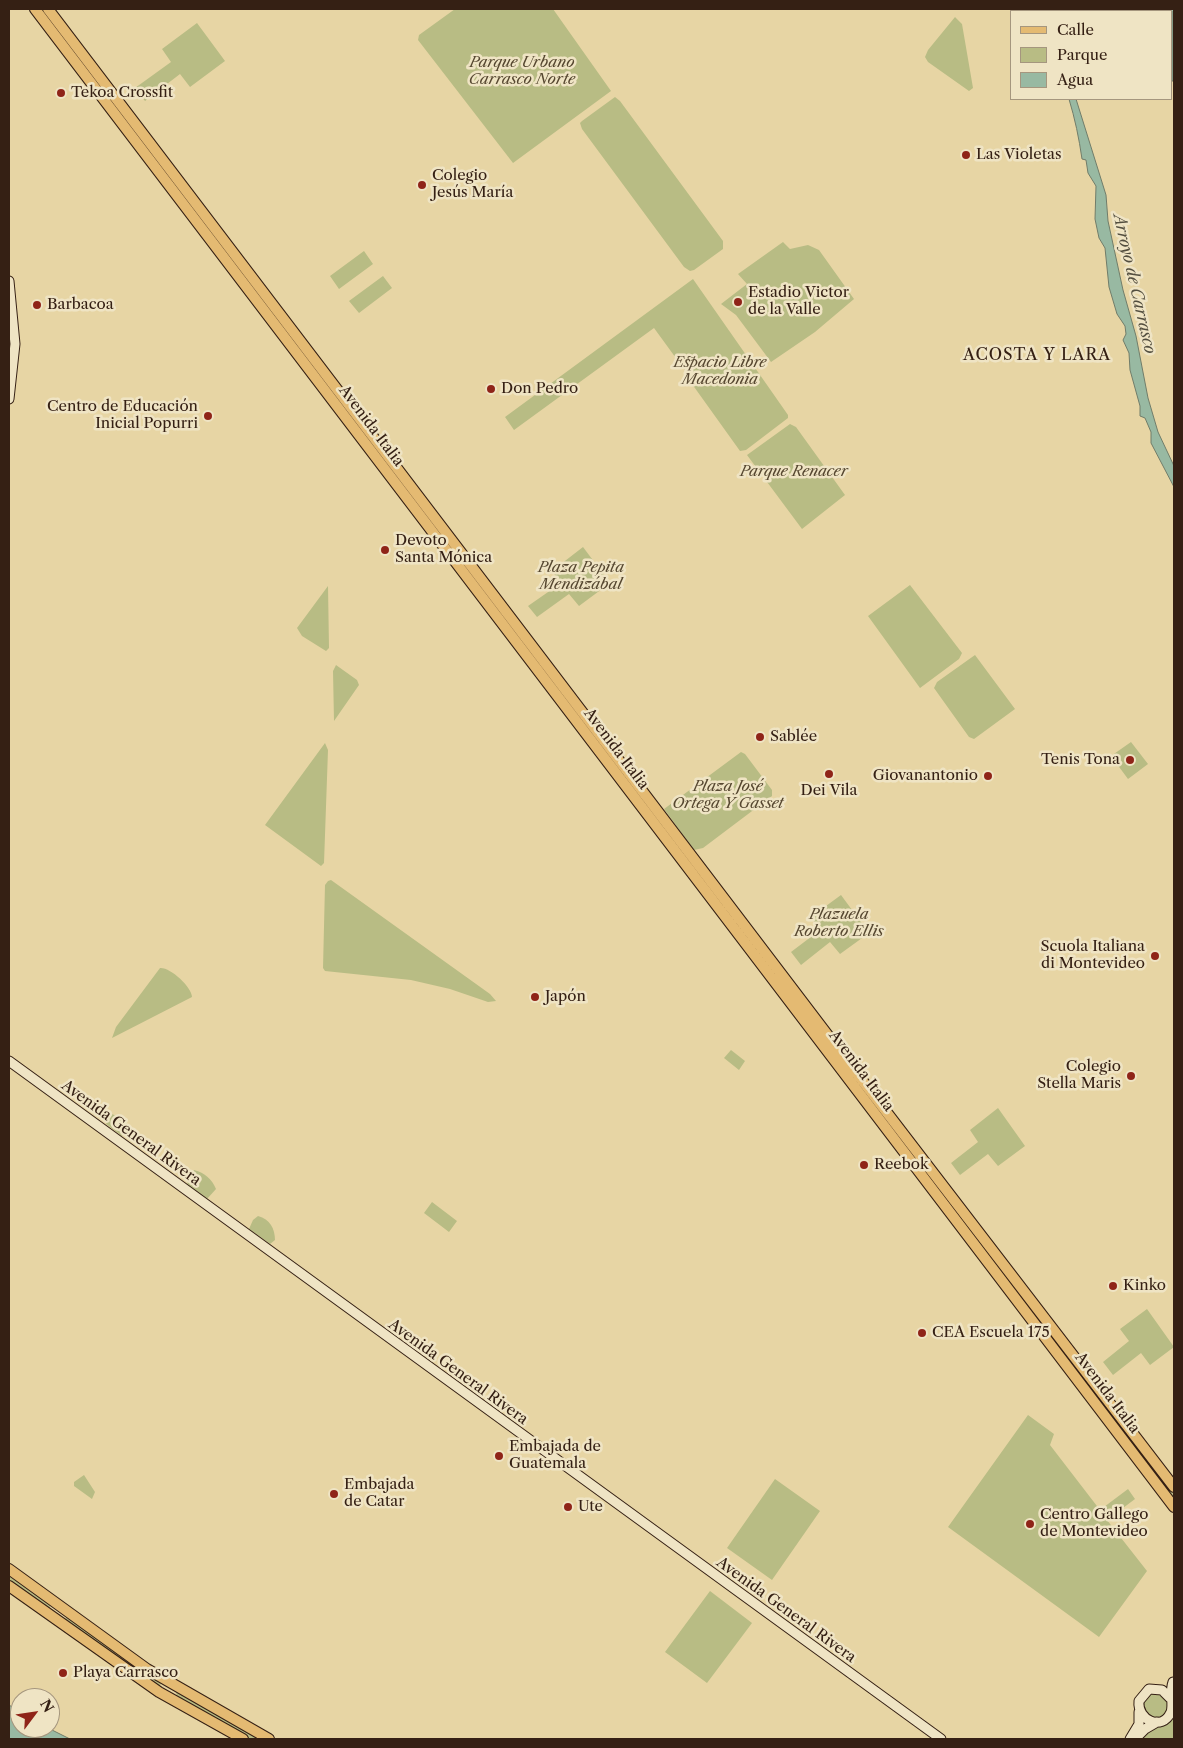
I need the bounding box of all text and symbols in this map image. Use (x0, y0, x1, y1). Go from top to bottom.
legend (1010, 10, 1173, 100)
text: Calle (1057, 20, 1094, 39)
text: Parque (1057, 45, 1107, 64)
park label: Parque Urbano Carrasco Norte (469, 54, 575, 89)
text: Agua (1057, 70, 1093, 89)
place label: Tekoa Crossfit (71, 84, 173, 102)
marker: Tekoa Crossfit (55, 87, 67, 99)
place label: Las Violetas (976, 146, 1061, 164)
marker: Las Violetas (960, 149, 972, 161)
place label: Colegio Jesús María (432, 167, 513, 202)
marker: Colegio Jesús María (416, 179, 428, 191)
water label: Arroyo de Carrasco (1109, 212, 1159, 356)
place label: Estadio Victor de la Valle (748, 284, 849, 319)
place label: Barbacoa (47, 296, 114, 314)
marker: Estadio Victor de la Valle (732, 296, 744, 308)
marker: Barbacoa (31, 299, 43, 311)
district label: ACOSTA Y LARA (961, 345, 1113, 365)
park label: Espacio Libre Macedonia (673, 354, 767, 389)
place label: Don Pedro (501, 380, 578, 398)
street label: Avenida Italia (335, 382, 407, 470)
marker: Don Pedro (485, 383, 497, 395)
place label: Centro de Educación Inicial Popurri (47, 398, 198, 433)
marker: Centro de Educación Inicial Popurri (202, 410, 214, 422)
park label: Parque Renacer (740, 463, 848, 481)
place label: Devoto Santa Mónica (395, 532, 492, 567)
marker: Devoto Santa Mónica (379, 544, 391, 556)
park label: Plaza Pepita Mendizábal (538, 559, 624, 594)
street label: Avenida Italia (580, 705, 652, 793)
place label: Sablée (770, 728, 817, 746)
marker: Sablée (754, 731, 766, 743)
place label: Tenis Tona (1041, 751, 1120, 769)
marker: Tenis Tona (1124, 754, 1136, 766)
place label: Giovanantonio (873, 767, 978, 785)
marker: Dei Vila (823, 768, 835, 780)
marker: Giovanantonio (982, 770, 994, 782)
park label: Plaza José Ortega Y Gasset (672, 778, 784, 813)
place label: Dei Vila (801, 782, 857, 800)
park label: Plazuela Roberto Ellis (794, 906, 884, 941)
place label: Scuola Italiana di Montevideo (1041, 938, 1145, 973)
marker: Scuola Italiana di Montevideo (1149, 950, 1161, 962)
place label: Japón (545, 988, 586, 1006)
marker: Japón (529, 991, 541, 1003)
street label: Avenida Italia (825, 1027, 897, 1115)
place label: Colegio Stella Maris (1037, 1058, 1121, 1093)
marker: Colegio Stella Maris (1125, 1070, 1137, 1082)
street label: Avenida General Rivera (58, 1076, 204, 1190)
place label: Reebok (874, 1156, 929, 1174)
marker: Reebok (858, 1159, 870, 1171)
place label: Kinko (1123, 1277, 1166, 1295)
marker: Kinko (1107, 1280, 1119, 1292)
street label: Avenida General Rivera (385, 1315, 531, 1429)
place label: CEA Escuela 175 (932, 1324, 1050, 1342)
marker: CEA Escuela 175 (916, 1327, 928, 1339)
street label: Avenida Italia (1071, 1349, 1143, 1437)
place label: Embajada de Guatemala (509, 1438, 601, 1473)
marker: Embajada de Guatemala (493, 1450, 505, 1462)
place label: Embajada de Catar (344, 1476, 414, 1511)
marker: Embajada de Catar (328, 1488, 340, 1500)
place label: Ute (578, 1498, 603, 1516)
marker: Ute (562, 1501, 574, 1513)
place label: Centro Gallego de Montevideo (1040, 1506, 1148, 1541)
marker: Centro Gallego de Montevideo (1024, 1518, 1036, 1530)
street label: Avenida General Rivera (713, 1553, 859, 1667)
place label: Playa Carrasco (73, 1664, 178, 1682)
marker: Playa Carrasco (57, 1667, 69, 1679)
north arrow (10, 1688, 60, 1738)
text: N (36, 1696, 58, 1716)

